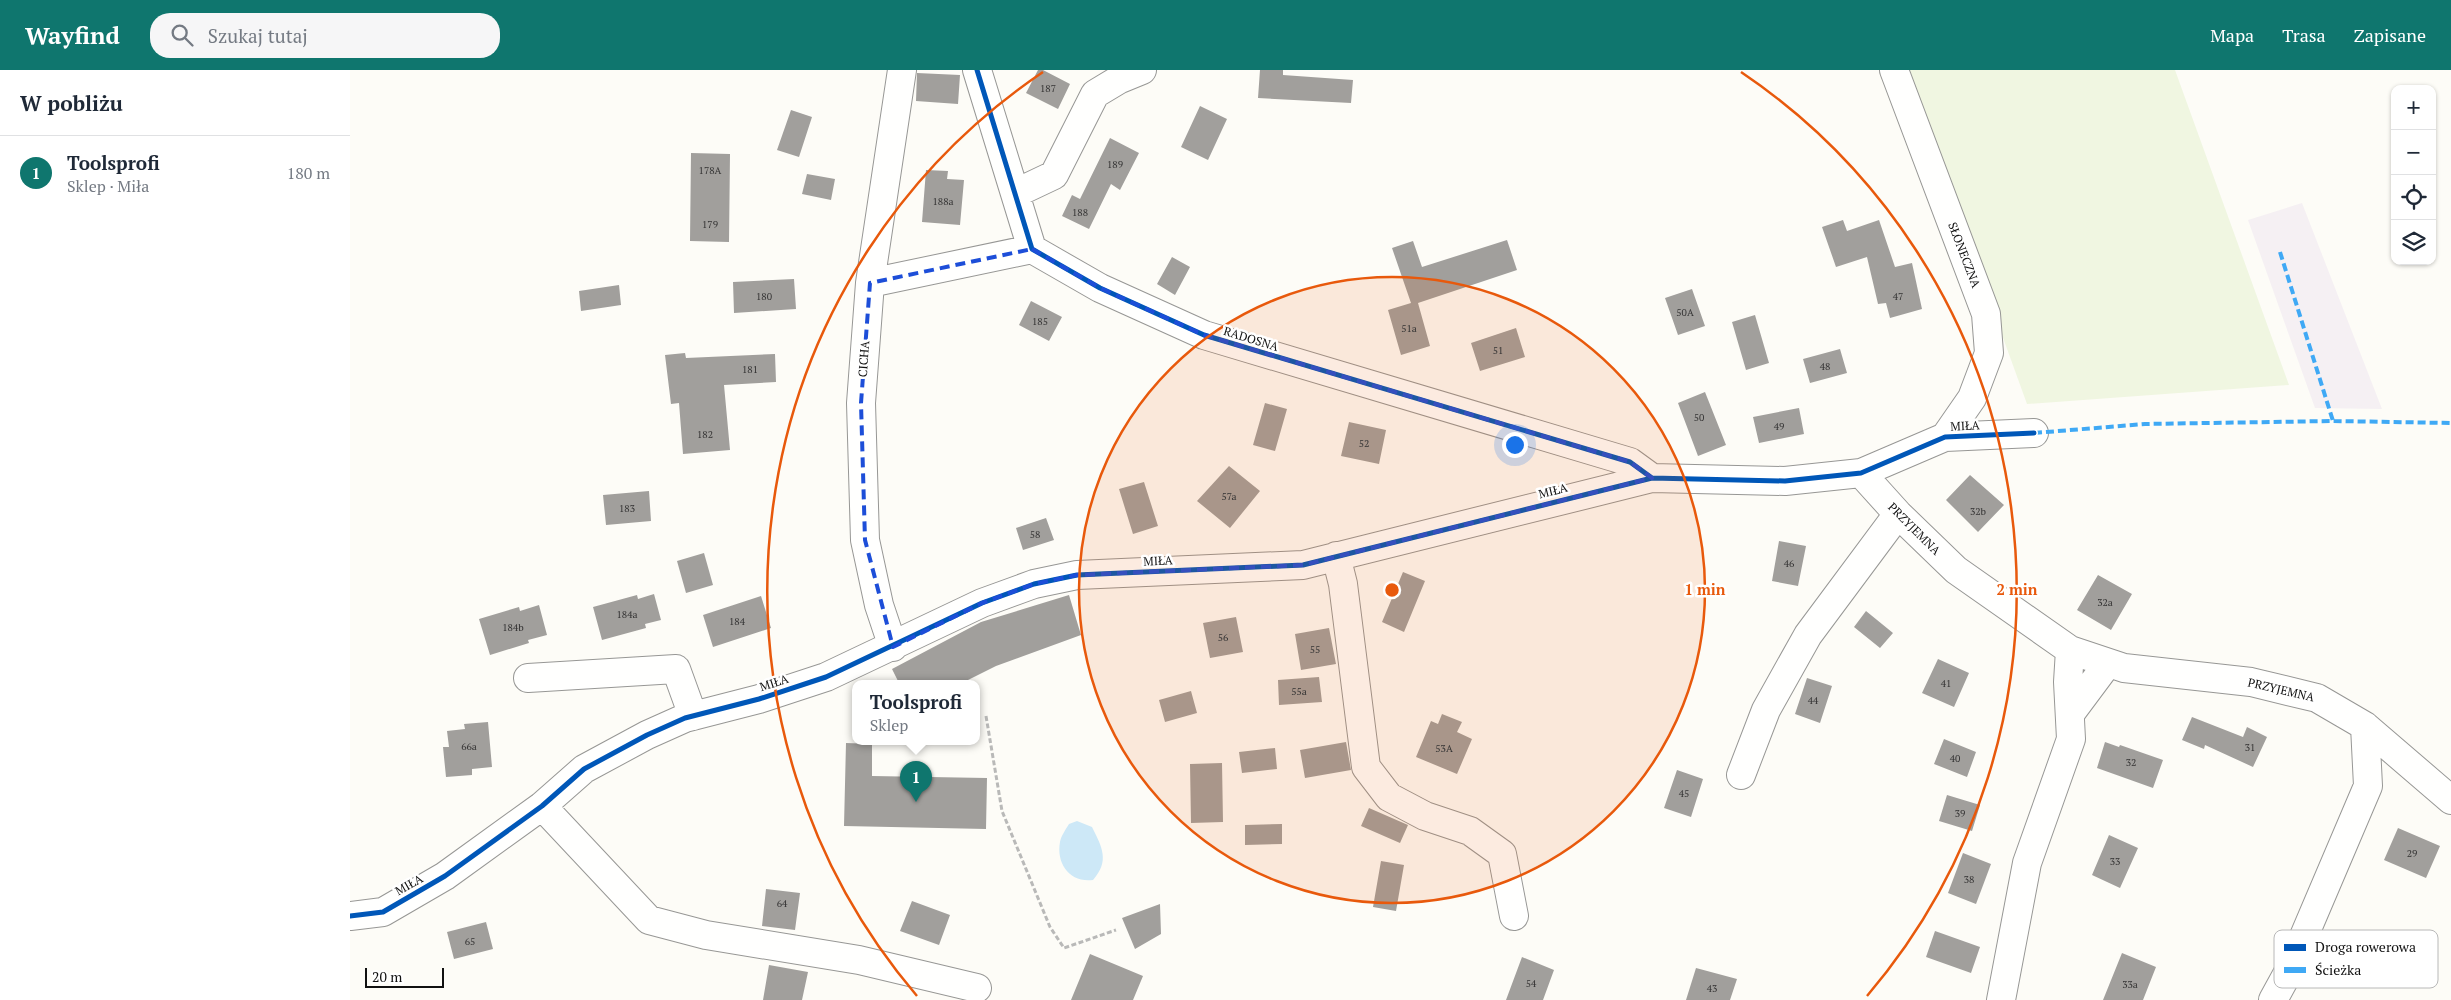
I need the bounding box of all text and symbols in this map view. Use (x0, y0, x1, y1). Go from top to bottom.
search box (150, 13, 500, 58)
text: Wayfind (25, 19, 120, 51)
icon: search (168, 21, 196, 49)
text: Szukaj tutaj (208, 23, 308, 48)
text: Mapa (2210, 23, 2254, 47)
text: Trasa (2282, 23, 2326, 47)
text: Zapisane (2354, 23, 2426, 47)
house number: 187 (1040, 82, 1056, 95)
map controls (2391, 85, 2436, 265)
button: + (2391, 85, 2436, 130)
text: W pobliżu (20, 89, 123, 117)
button: − (2391, 130, 2436, 175)
text: Toolsprofi (67, 150, 160, 175)
house number: 189 (1107, 158, 1123, 171)
text: 1 (31, 162, 41, 184)
text: 180 m (287, 162, 330, 184)
house number: 178A (699, 164, 722, 177)
text: Sklep · Miła (67, 175, 149, 197)
button: locate (2391, 175, 2436, 220)
house number: 188a (932, 195, 954, 208)
house number: 188 (1072, 206, 1088, 219)
house number: 179 (702, 218, 718, 231)
street label: SŁONECZNA (1945, 220, 1984, 291)
button: layers (2391, 220, 2436, 265)
house number: 180 (756, 290, 772, 303)
house number: 47 (1893, 290, 1903, 303)
house number: 50A (1676, 306, 1694, 319)
house number: 185 (1032, 315, 1048, 328)
house number: 51a (1401, 322, 1417, 335)
street label: RADOSNA (1222, 323, 1281, 354)
street label: CICHA (855, 339, 872, 378)
house number: 51 (1493, 344, 1503, 357)
house number: 48 (1820, 360, 1830, 373)
house number: 181 (742, 363, 758, 376)
house number: 50 (1694, 411, 1704, 424)
street label: MIŁA (1950, 417, 1981, 434)
house number: 49 (1774, 420, 1784, 433)
house number: 182 (697, 428, 713, 441)
your location (1502, 432, 1528, 458)
house number: 52 (1359, 437, 1369, 450)
street label: MIŁA (1537, 479, 1570, 501)
house number: 57a (1221, 490, 1237, 503)
street label: PRZYJEMNA (1885, 499, 1944, 559)
house number: 183 (619, 502, 635, 515)
house number: 32b (1970, 505, 1987, 518)
house number: 58 (1030, 528, 1040, 541)
street label: MIŁA (1143, 552, 1174, 569)
house number: 46 (1784, 557, 1795, 570)
text: 1 min (1684, 579, 1726, 599)
text: 2 min (1996, 579, 2038, 599)
centre of rings (1383, 581, 1401, 599)
house number: 32a (2097, 596, 2113, 609)
house number: 184a (616, 608, 638, 621)
house number: 184 (729, 615, 746, 628)
house number: 184b (502, 621, 524, 634)
house number: 56 (1218, 631, 1229, 644)
house number: 55 (1310, 643, 1320, 656)
street label: MIŁA (758, 671, 791, 694)
street label: PRZYJEMNA (2246, 675, 2317, 705)
house number: 41 (1941, 677, 1951, 690)
popup (852, 680, 980, 745)
house number: 55a (1291, 685, 1307, 698)
text: Toolsprofi (870, 689, 962, 714)
house number: 44 (1808, 694, 1819, 707)
text: Sklep (870, 714, 908, 736)
house number: 66a (461, 740, 477, 753)
house number: 31 (2245, 741, 2255, 754)
house number: 53A (1435, 742, 1453, 755)
house number: 40 (1950, 752, 1960, 765)
house number: 32 (2126, 756, 2136, 769)
pin: 1 (900, 761, 932, 802)
house number: 45 (1679, 787, 1689, 800)
house number: 39 (1955, 807, 1965, 820)
house number: 29 (2407, 847, 2417, 860)
house number: 33 (2110, 855, 2120, 868)
street label: MIŁA (392, 870, 426, 898)
house number: 38 (1964, 873, 1974, 886)
house number: 64 (777, 897, 788, 910)
legend (2274, 930, 2438, 988)
house number: 65 (465, 935, 475, 948)
text: Droga rowerowa (2315, 937, 2416, 956)
text: Ścieżka (2315, 960, 2361, 979)
scale bar (365, 965, 444, 988)
text: 20 m (372, 967, 402, 986)
house number: 54 (1526, 977, 1537, 990)
house number: 33a (2122, 978, 2138, 991)
house number: 43 (1707, 982, 1717, 995)

